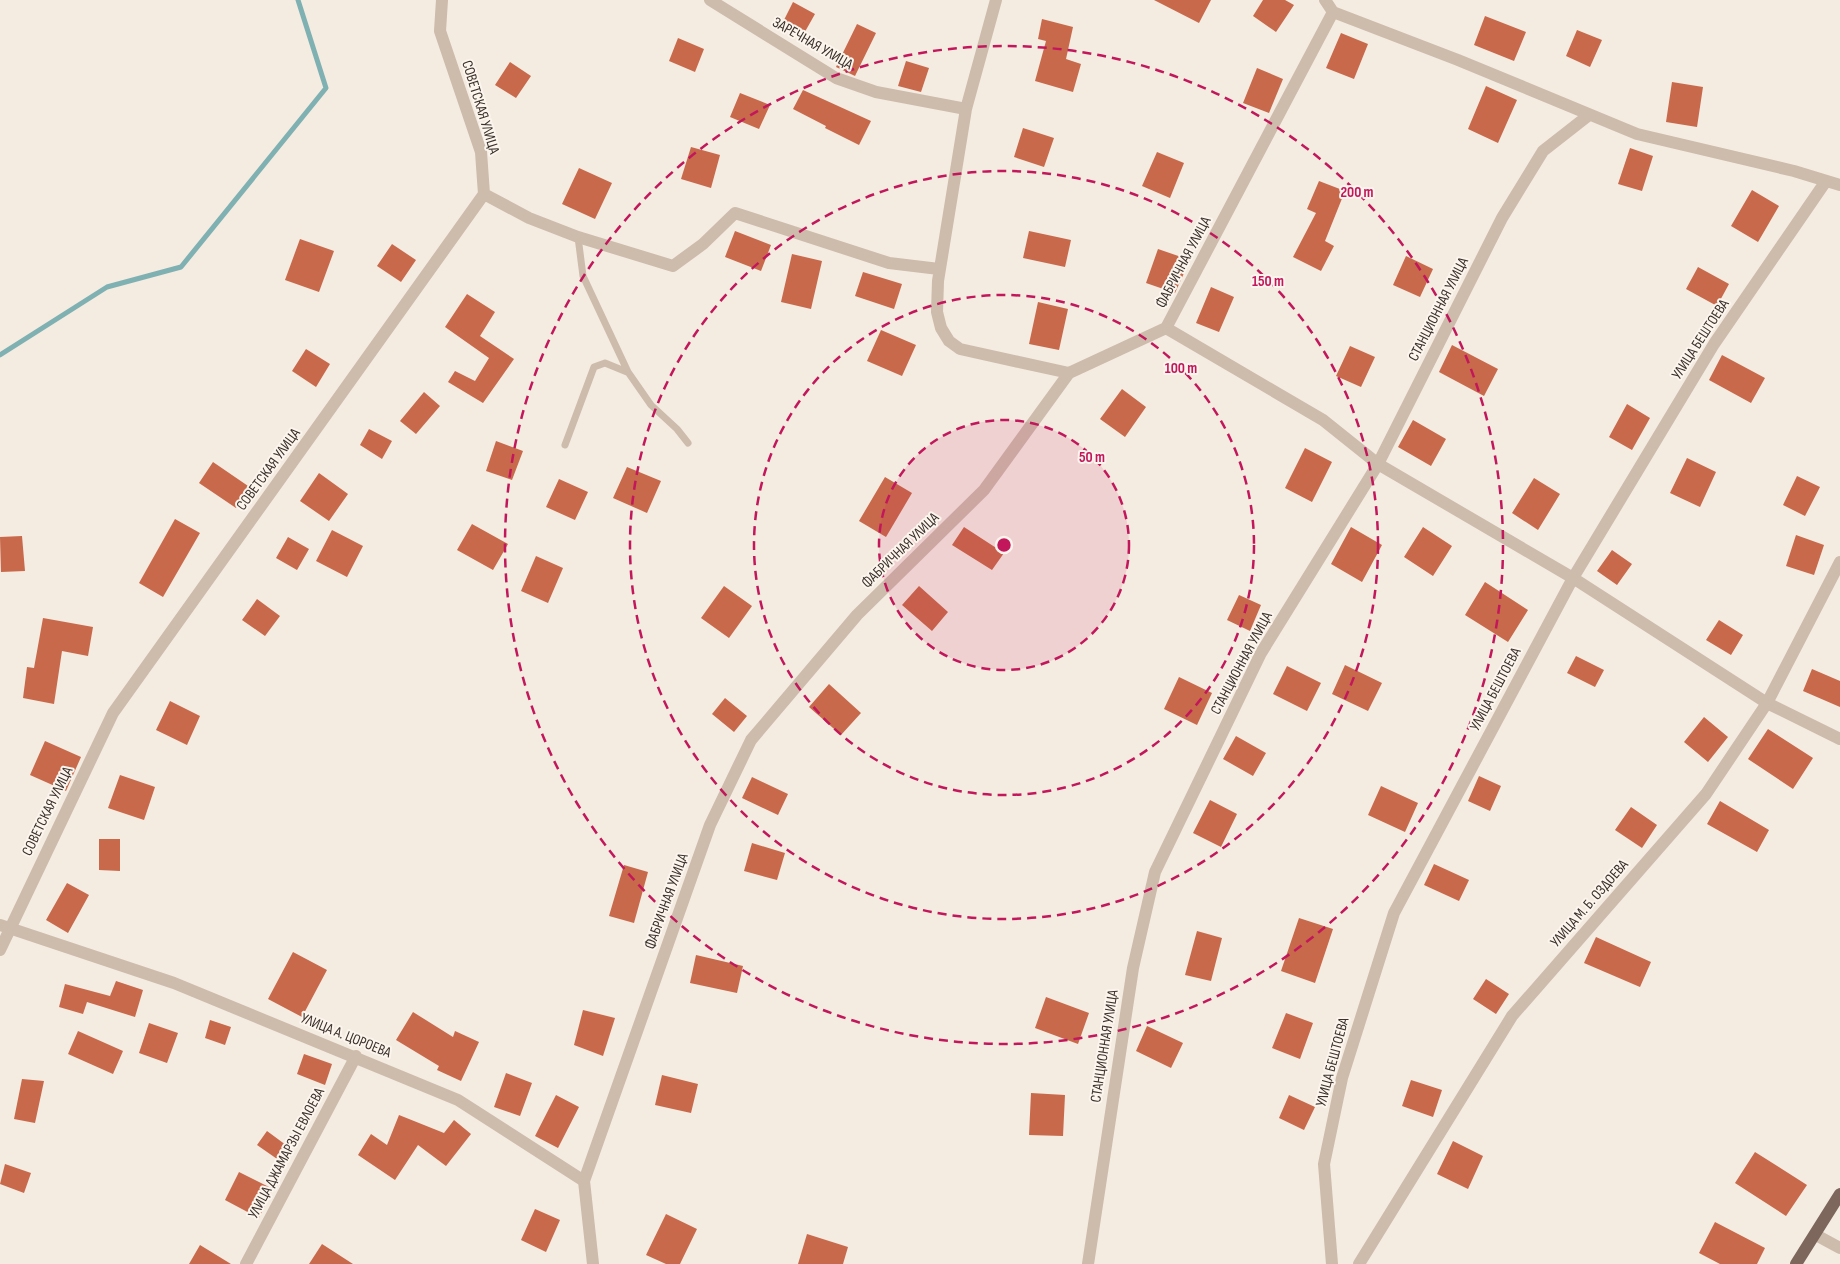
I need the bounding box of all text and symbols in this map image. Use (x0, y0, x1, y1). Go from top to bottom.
street label: ЗАРЕЧНАЯ УЛИЦА (769, 13, 857, 74)
street label: СОВЕТСКАЯ УЛИЦА (457, 58, 504, 157)
text: 200 m (1340, 183, 1374, 202)
street label: ФАБРИЧНАЯ УЛИЦА (1151, 213, 1216, 311)
street label: СТАНЦИОННАЯ УЛИЦА (1404, 254, 1473, 364)
text: 150 m (1252, 272, 1284, 291)
street label: УЛИЦА БЕШТОЕВА (1667, 295, 1734, 383)
text: 100 m (1165, 359, 1197, 378)
street label: СОВЕТСКАЯ УЛИЦА (232, 424, 305, 514)
text: 50 m (1079, 448, 1105, 467)
street label: ФАБРИЧНАЯ УЛИЦА (858, 508, 944, 592)
centre of rings (995, 536, 1013, 554)
street label: СТАНЦИОННАЯ УЛИЦА (1206, 608, 1277, 718)
street label: УЛИЦА БЕШТОЕВА (1466, 644, 1526, 734)
street label: СОВЕТСКАЯ УЛИЦА (18, 763, 77, 859)
street label: ФАБРИЧНАЯ УЛИЦА (640, 850, 693, 952)
street label: УЛИЦА М. Б. ОЗДОЕВА (1546, 855, 1633, 951)
street label: СТАНЦИОННАЯ УЛИЦА (1086, 988, 1123, 1104)
street label: УЛИЦА А. ЦОРОЕВА (298, 1009, 394, 1062)
street label: УЛИЦА БЕШТОЕВА (1311, 1015, 1354, 1109)
street label: УЛИЦА ДЖАМАРЗЫ ЕВЛОЕВА (244, 1084, 329, 1222)

